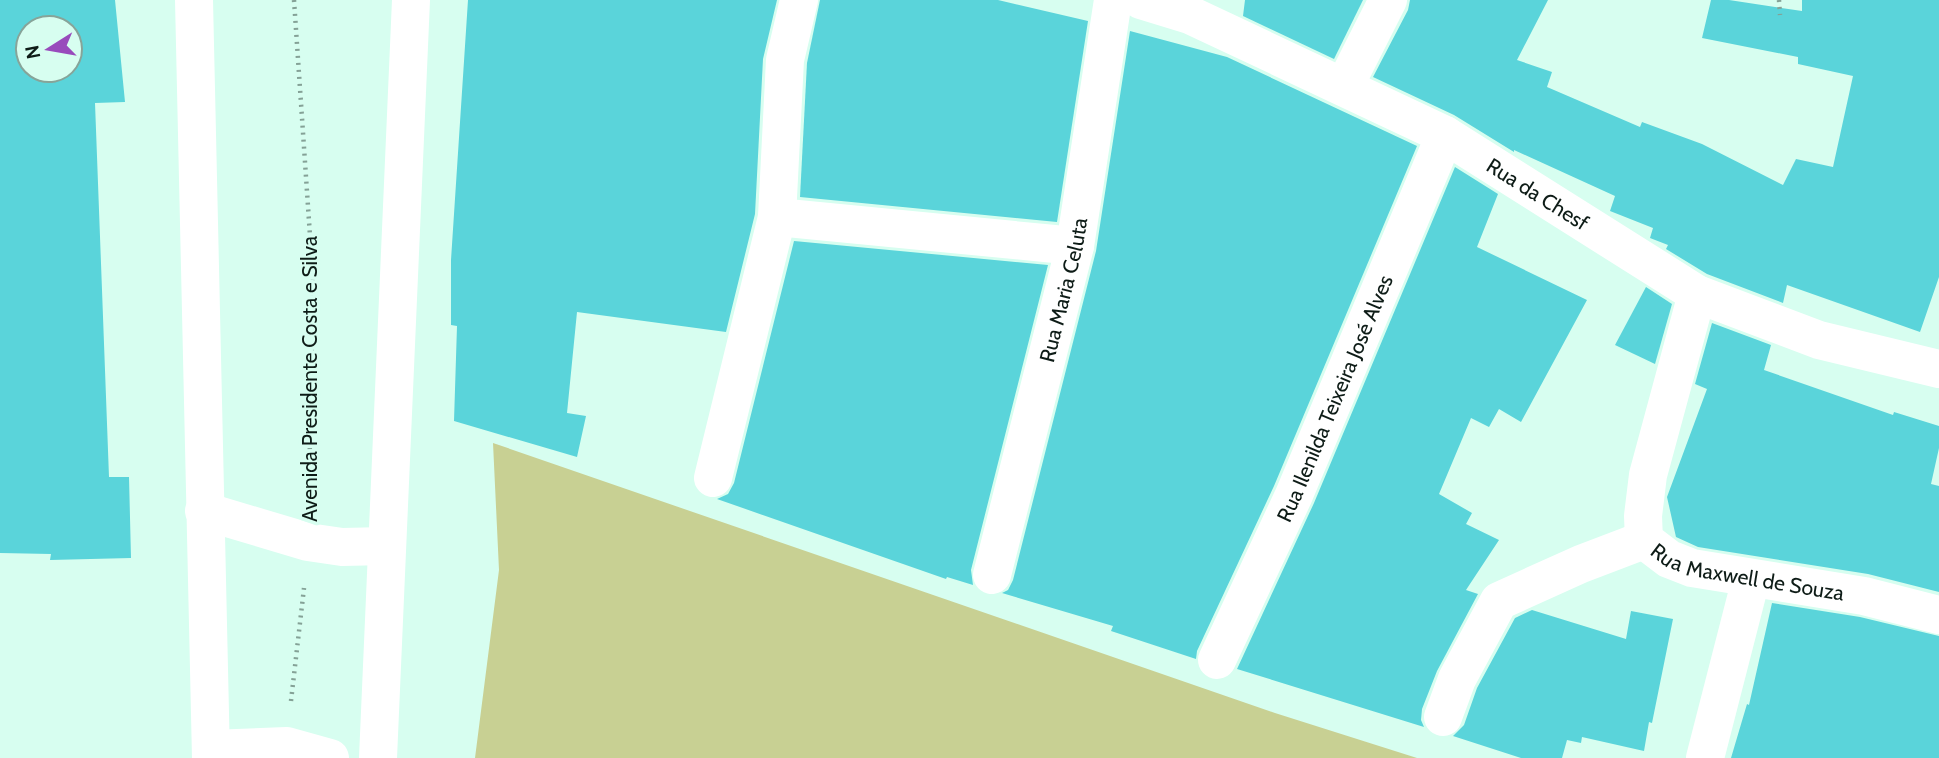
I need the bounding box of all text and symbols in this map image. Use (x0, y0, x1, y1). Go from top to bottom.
north arrow (14, 14, 84, 84)
text: N (20, 43, 45, 61)
street label: Rua da Chesf (1482, 152, 1594, 235)
street label: Rua Maria Celuta (1034, 216, 1092, 365)
street label: Avenida Presidente Costa e Silva (297, 236, 322, 522)
street label: Rua Ilenilda Teixeira José Alves (1271, 271, 1398, 526)
street label: Rua Maxwell de Souza (1646, 537, 1846, 605)

